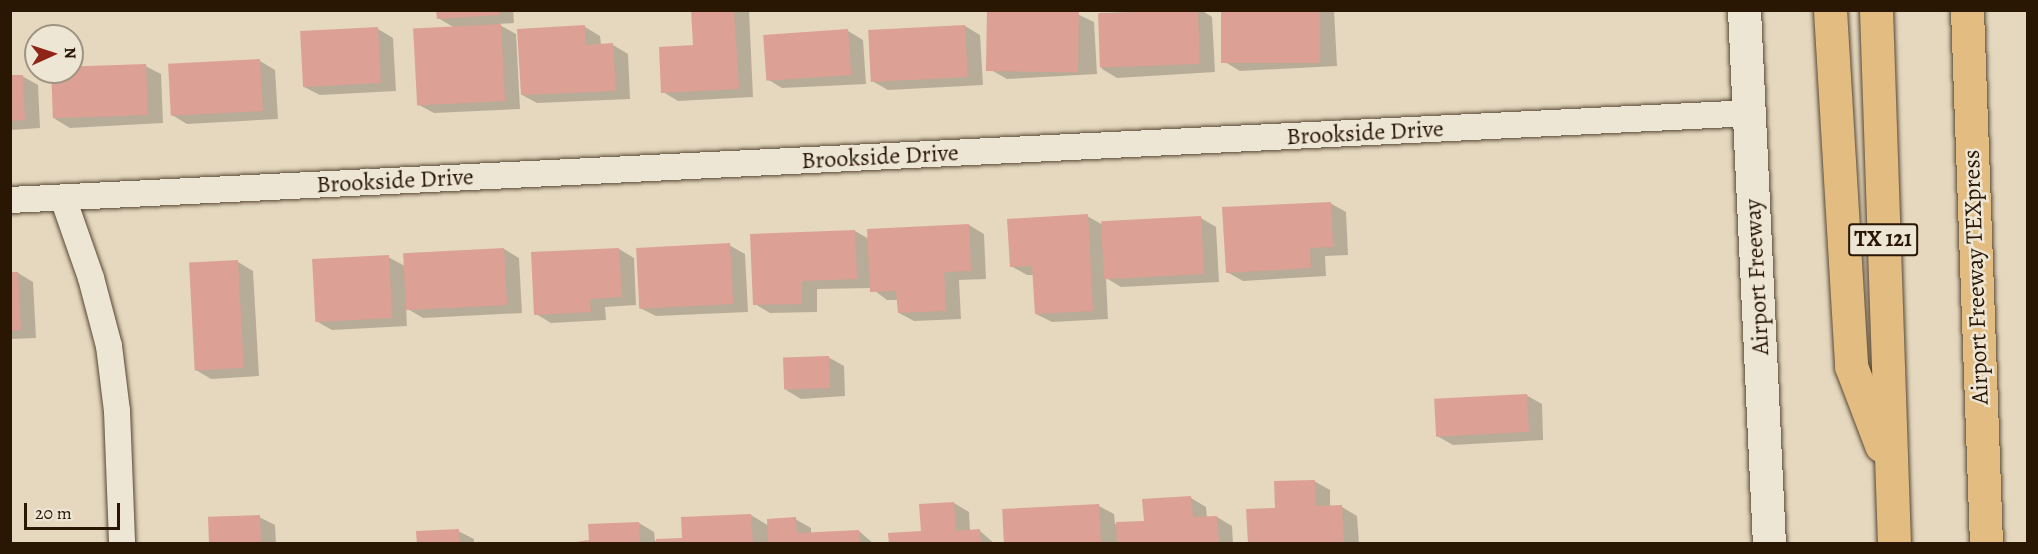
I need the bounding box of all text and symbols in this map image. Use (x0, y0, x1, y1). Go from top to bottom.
north arrow (24, 24, 84, 84)
text: N (59, 47, 81, 60)
street label: Brookside Drive (1286, 114, 1444, 152)
street label: Brookside Drive (801, 138, 959, 176)
street label: Airport Freeway TEXpress (1957, 149, 1995, 405)
street label: Brookside Drive (316, 162, 474, 200)
street label: Airport Freeway (1739, 198, 1775, 356)
road number: TX 121 (1847, 221, 1919, 259)
scale bar (27, 491, 123, 529)
text: 20 m (35, 501, 72, 525)

